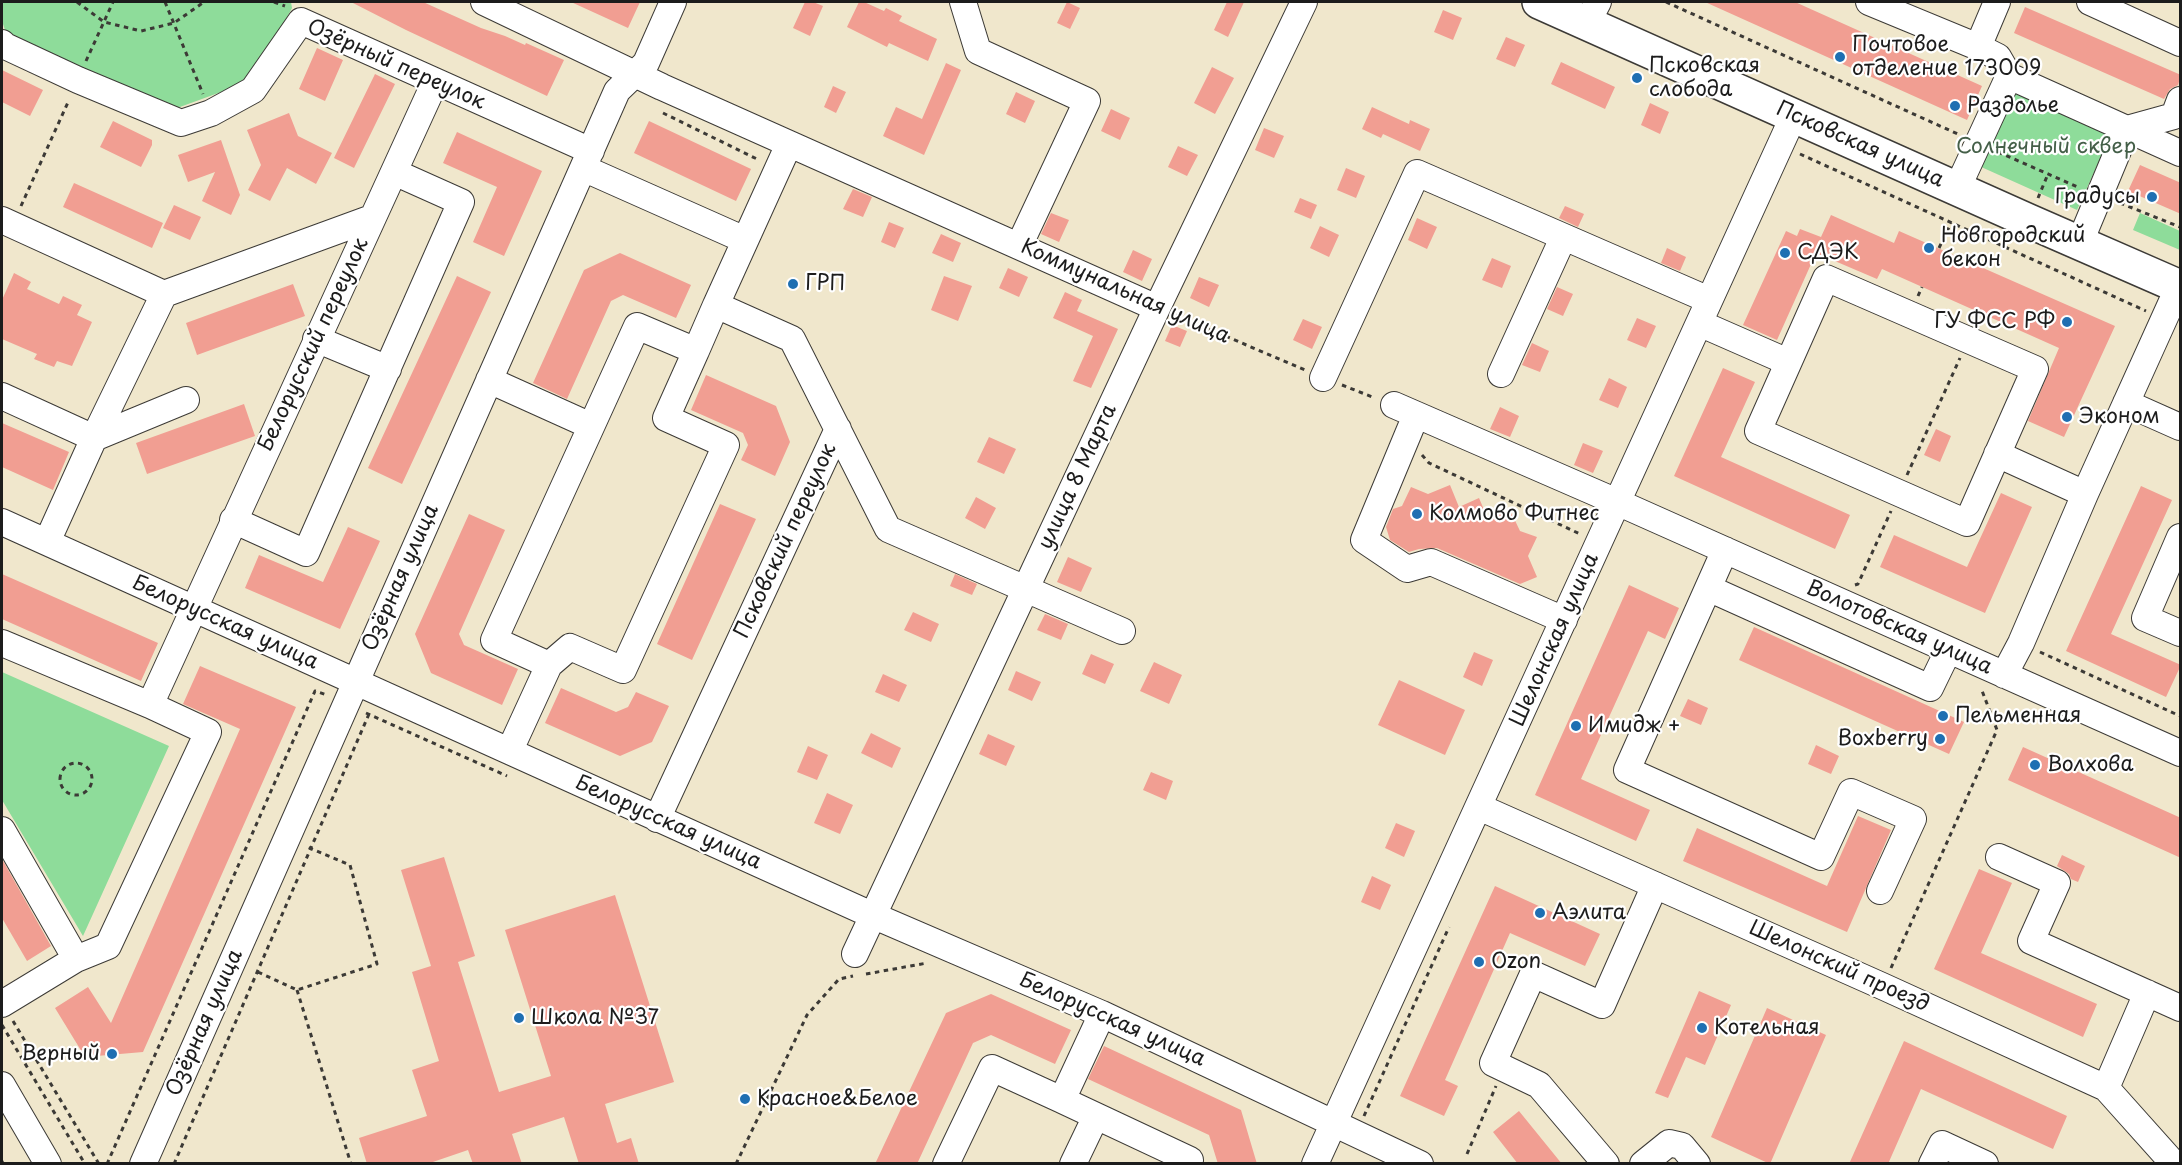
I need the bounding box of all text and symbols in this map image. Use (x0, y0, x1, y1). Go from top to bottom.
street label: Озёрный переулок (303, 14, 489, 116)
place label: Почтовое отделение 173009 (1852, 32, 2041, 82)
marker: Почтовое отделение 173009 (1833, 50, 1847, 64)
place label: Псковская слобода (1649, 53, 1760, 103)
marker: Псковская слобода (1630, 71, 1644, 85)
place label: Раздолье (1967, 93, 2059, 119)
street label: Псковская улица (1772, 97, 1948, 193)
marker: Раздолье (1948, 99, 1962, 113)
park label: Солнечный сквер (1956, 134, 2136, 160)
place label: Градусы (2055, 184, 2140, 210)
marker: Градусы (2145, 190, 2159, 204)
place label: Новгородский бекон (1941, 223, 2085, 273)
street label: Белорусский переулок (253, 234, 375, 456)
street label: Коммунальная улица (1017, 235, 1233, 349)
place label: СДЭК (1797, 240, 1859, 266)
marker: Новгородский бекон (1922, 241, 1936, 255)
marker: СДЭК (1778, 246, 1792, 260)
place label: ГРП (805, 271, 845, 297)
marker: ГРП (786, 277, 800, 291)
place label: ГУ ФСС РФ (1934, 309, 2055, 335)
marker: ГУ ФСС РФ (2060, 315, 2074, 329)
street label: улица 8 Марта (1033, 400, 1123, 554)
place label: Эконом (2079, 404, 2160, 430)
marker: Эконом (2060, 410, 2074, 424)
street label: Псковский переулок (730, 440, 842, 642)
street label: Озёрная улица (357, 501, 445, 655)
place label: Колмово Фитнес (1429, 501, 1599, 527)
marker: Колмово Фитнес (1410, 507, 1424, 521)
street label: Шелонская улица (1506, 550, 1604, 730)
street label: Белорусская улица (128, 571, 322, 675)
street label: Волотовская улица (1802, 576, 1996, 680)
place label: Пельменная (1955, 703, 2081, 729)
marker: Пельменная (1936, 709, 1950, 723)
place label: Имидж + (1588, 713, 1681, 739)
marker: Имидж + (1569, 719, 1583, 733)
place label: Boxberry (1837, 726, 1928, 752)
marker: Boxberry (1933, 732, 1947, 746)
place label: Волхова (2047, 752, 2134, 778)
marker: Волхова (2028, 758, 2042, 772)
street label: Белорусская улица (571, 771, 765, 875)
place label: Аэлита (1552, 900, 1626, 926)
marker: Аэлита (1533, 906, 1547, 920)
street label: Шелонский проезд (1745, 916, 1933, 1018)
street label: Озёрная улица (161, 946, 249, 1100)
place label: Ozon (1491, 949, 1541, 975)
marker: Ozon (1472, 955, 1486, 969)
street label: Белорусская улица (1015, 968, 1209, 1072)
place label: Школа №37 (531, 1005, 659, 1031)
marker: Школа №37 (512, 1011, 526, 1025)
place label: Котельная (1714, 1015, 1820, 1041)
marker: Котельная (1695, 1021, 1709, 1035)
place label: Верный (21, 1041, 100, 1067)
marker: Верный (105, 1047, 119, 1061)
place label: Красное&Белое (757, 1086, 918, 1112)
marker: Красное&Белое (738, 1092, 752, 1106)

